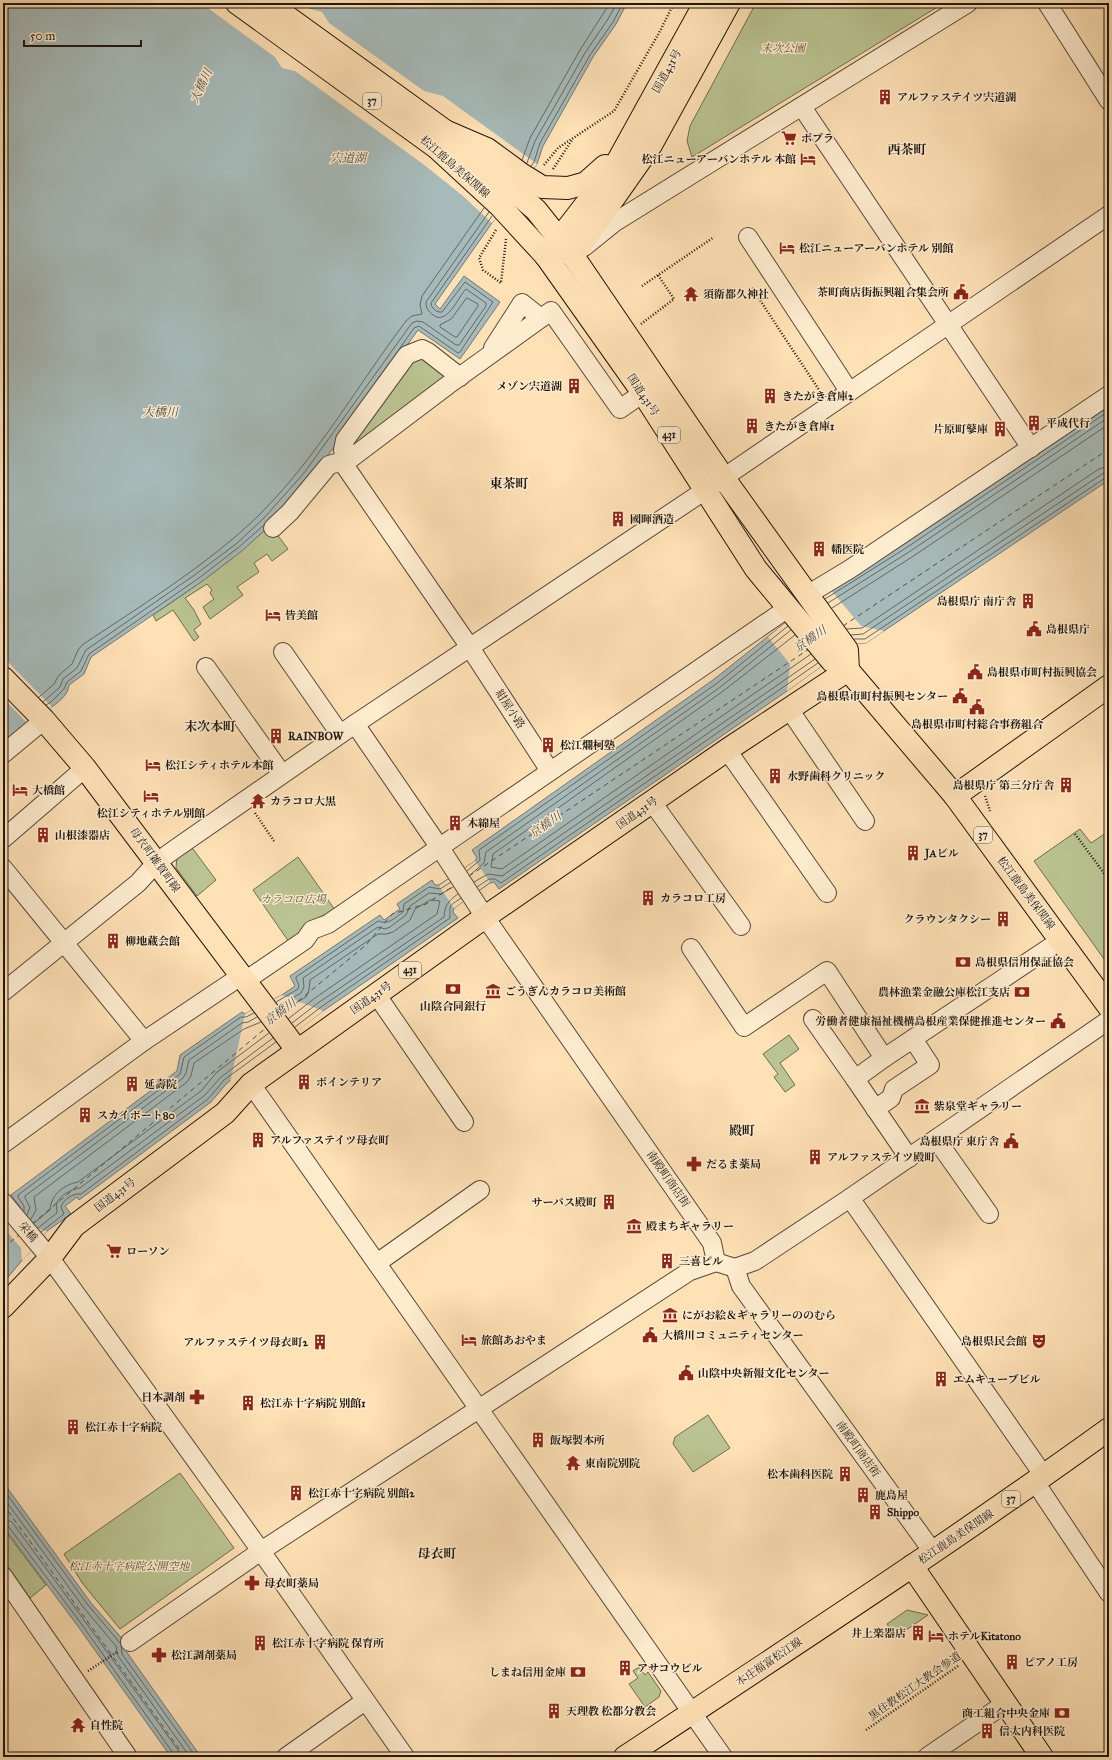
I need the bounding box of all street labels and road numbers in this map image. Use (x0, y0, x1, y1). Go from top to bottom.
street label: 国道431号 (650, 47, 684, 95)
road number: 37 (363, 93, 381, 109)
street label: 松江鹿島美保関線 (418, 133, 492, 201)
street label: 国道431号 (624, 372, 662, 418)
road number: 431 (658, 427, 680, 443)
street label: 紺屋小路 (493, 687, 527, 731)
street label: 国道431号 (614, 794, 660, 832)
street label: 母衣町雑賀町線 (127, 825, 183, 895)
road number: 37 (974, 827, 992, 843)
street label: 松江鹿島美保関線 (994, 854, 1058, 932)
road number: 431 (399, 962, 421, 978)
street label: 国道431号 (348, 979, 394, 1017)
street label: 南殿町商店街 (644, 1148, 692, 1210)
street label: 国道431号 (92, 1175, 138, 1215)
street label: 栄橋 (16, 1219, 40, 1245)
street label: 南殿町商店街 (833, 1418, 883, 1480)
road number: 37 (1002, 1491, 1020, 1507)
street label: 松江鹿島美保関線 (916, 1507, 996, 1567)
street label: 本庄福富松江線 (733, 1635, 805, 1689)
street label: 黒住教松江大教会参道 (866, 1649, 964, 1723)

